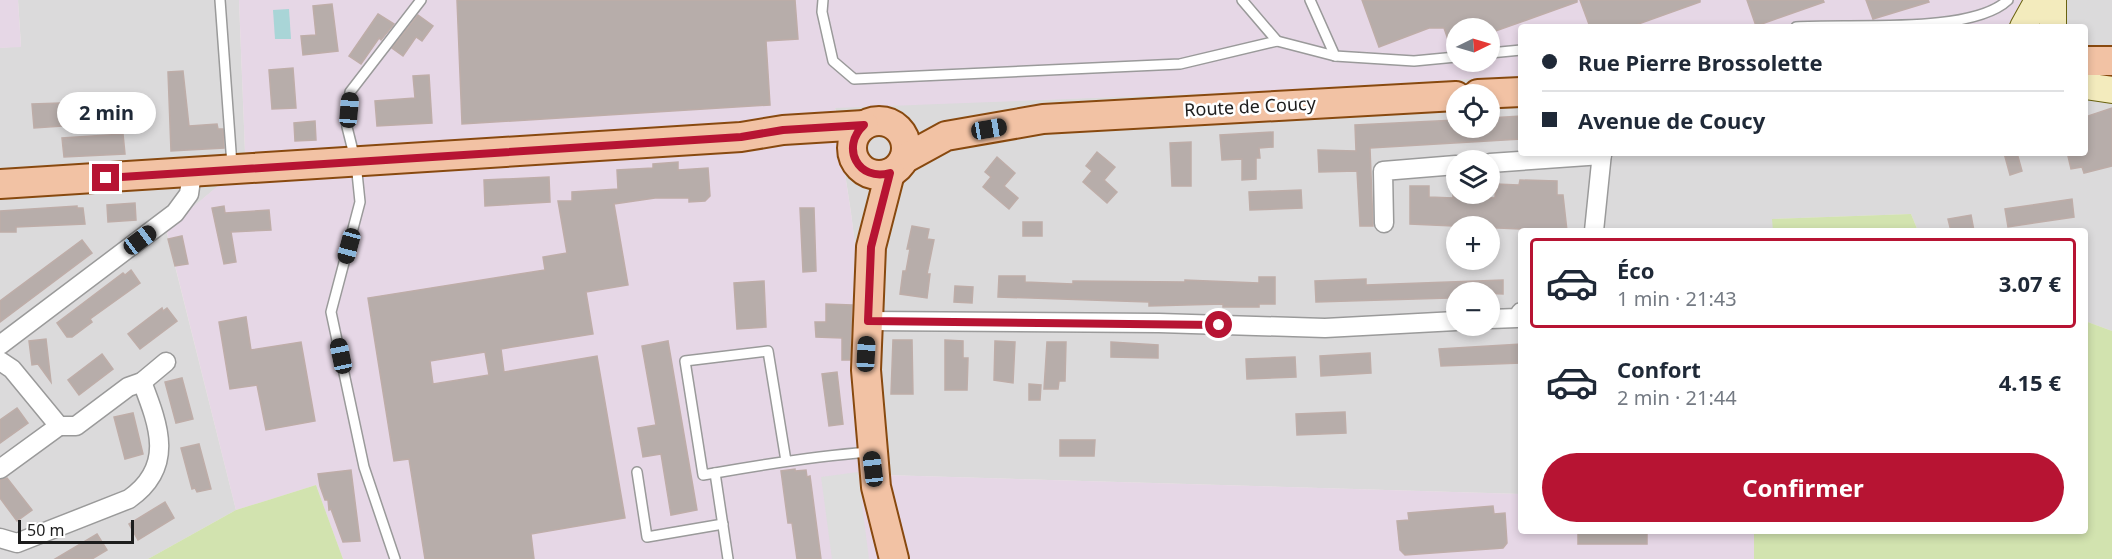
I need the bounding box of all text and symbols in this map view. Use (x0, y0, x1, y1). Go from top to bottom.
north arrow (1446, 18, 1500, 72)
map controls (1446, 18, 1500, 336)
text: Rue Pierre Brossolette (1578, 47, 1823, 77)
button: locate (1446, 84, 1500, 138)
callout: 2 min (57, 91, 156, 133)
car (338, 91, 360, 129)
street label: Route de Coucy (1184, 91, 1317, 121)
text: 2 min (79, 99, 134, 126)
text: Avenue de Coucy (1578, 105, 1765, 135)
car (970, 117, 1008, 141)
button: layers (1446, 150, 1500, 204)
route end (92, 164, 119, 191)
button: + (1446, 216, 1500, 270)
car (120, 222, 160, 258)
car (336, 226, 362, 266)
text: Éco (1617, 255, 1654, 285)
icon: car (1545, 256, 1599, 310)
text: 3.07 € (1999, 268, 2061, 298)
button: − (1446, 282, 1500, 336)
text: 1 min · 21:43 (1617, 285, 1737, 312)
route start (1205, 311, 1232, 338)
car (856, 336, 876, 372)
car (328, 337, 354, 375)
text: Confort (1617, 354, 1701, 384)
icon: car (1545, 355, 1599, 409)
text: 4.15 € (1999, 367, 2061, 397)
text: 2 min · 21:44 (1617, 384, 1737, 411)
car (862, 450, 884, 488)
button: Confirmer (1542, 453, 2064, 522)
scale bar (18, 517, 134, 544)
text: 50 m (27, 519, 64, 541)

